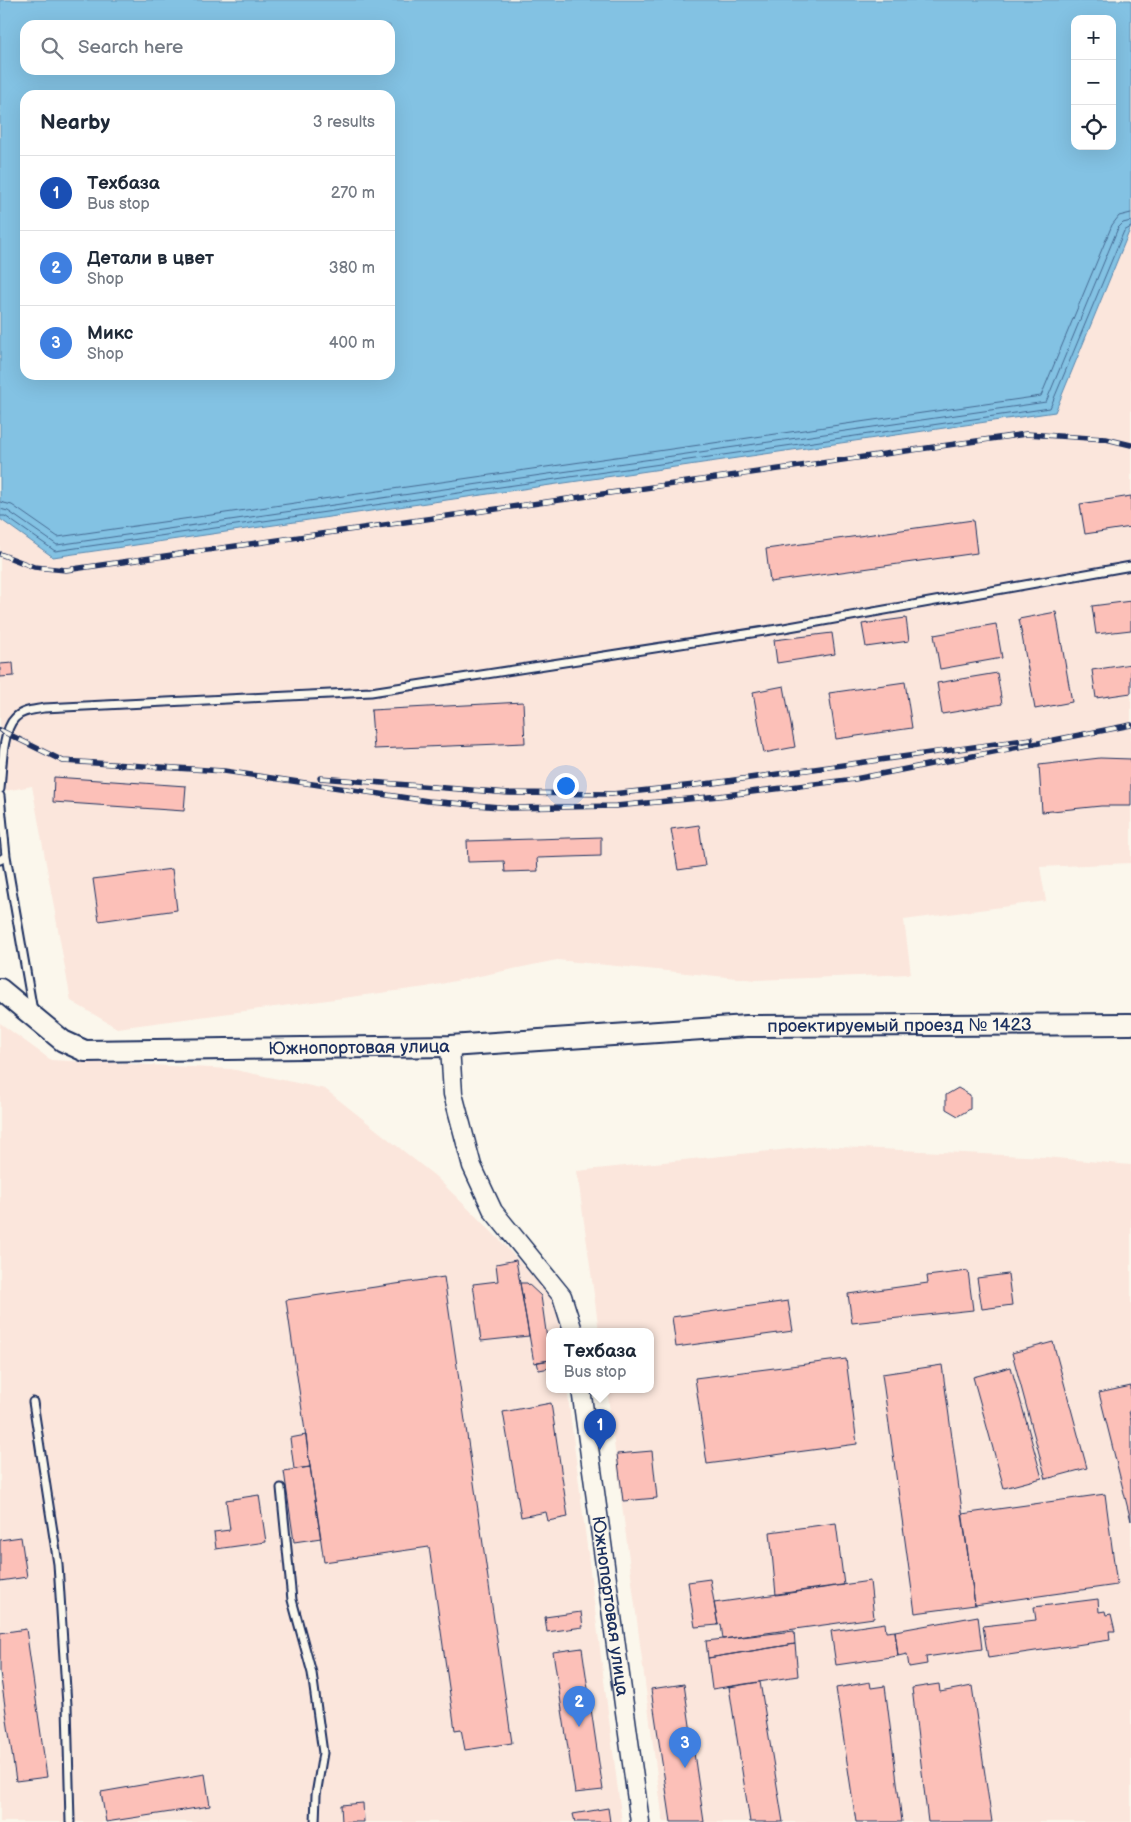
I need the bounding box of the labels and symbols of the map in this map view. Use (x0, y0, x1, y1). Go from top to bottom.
your location (553, 773, 579, 799)
street label: проектируемый проезд № 1423 (767, 1015, 1032, 1037)
street label: Южнопортовая улица (268, 1036, 450, 1059)
pin: 1 (584, 1409, 616, 1450)
street label: Южнопортовая улица (587, 1515, 633, 1698)
pin: 2 (563, 1686, 595, 1727)
pin: 3 (669, 1727, 701, 1768)

